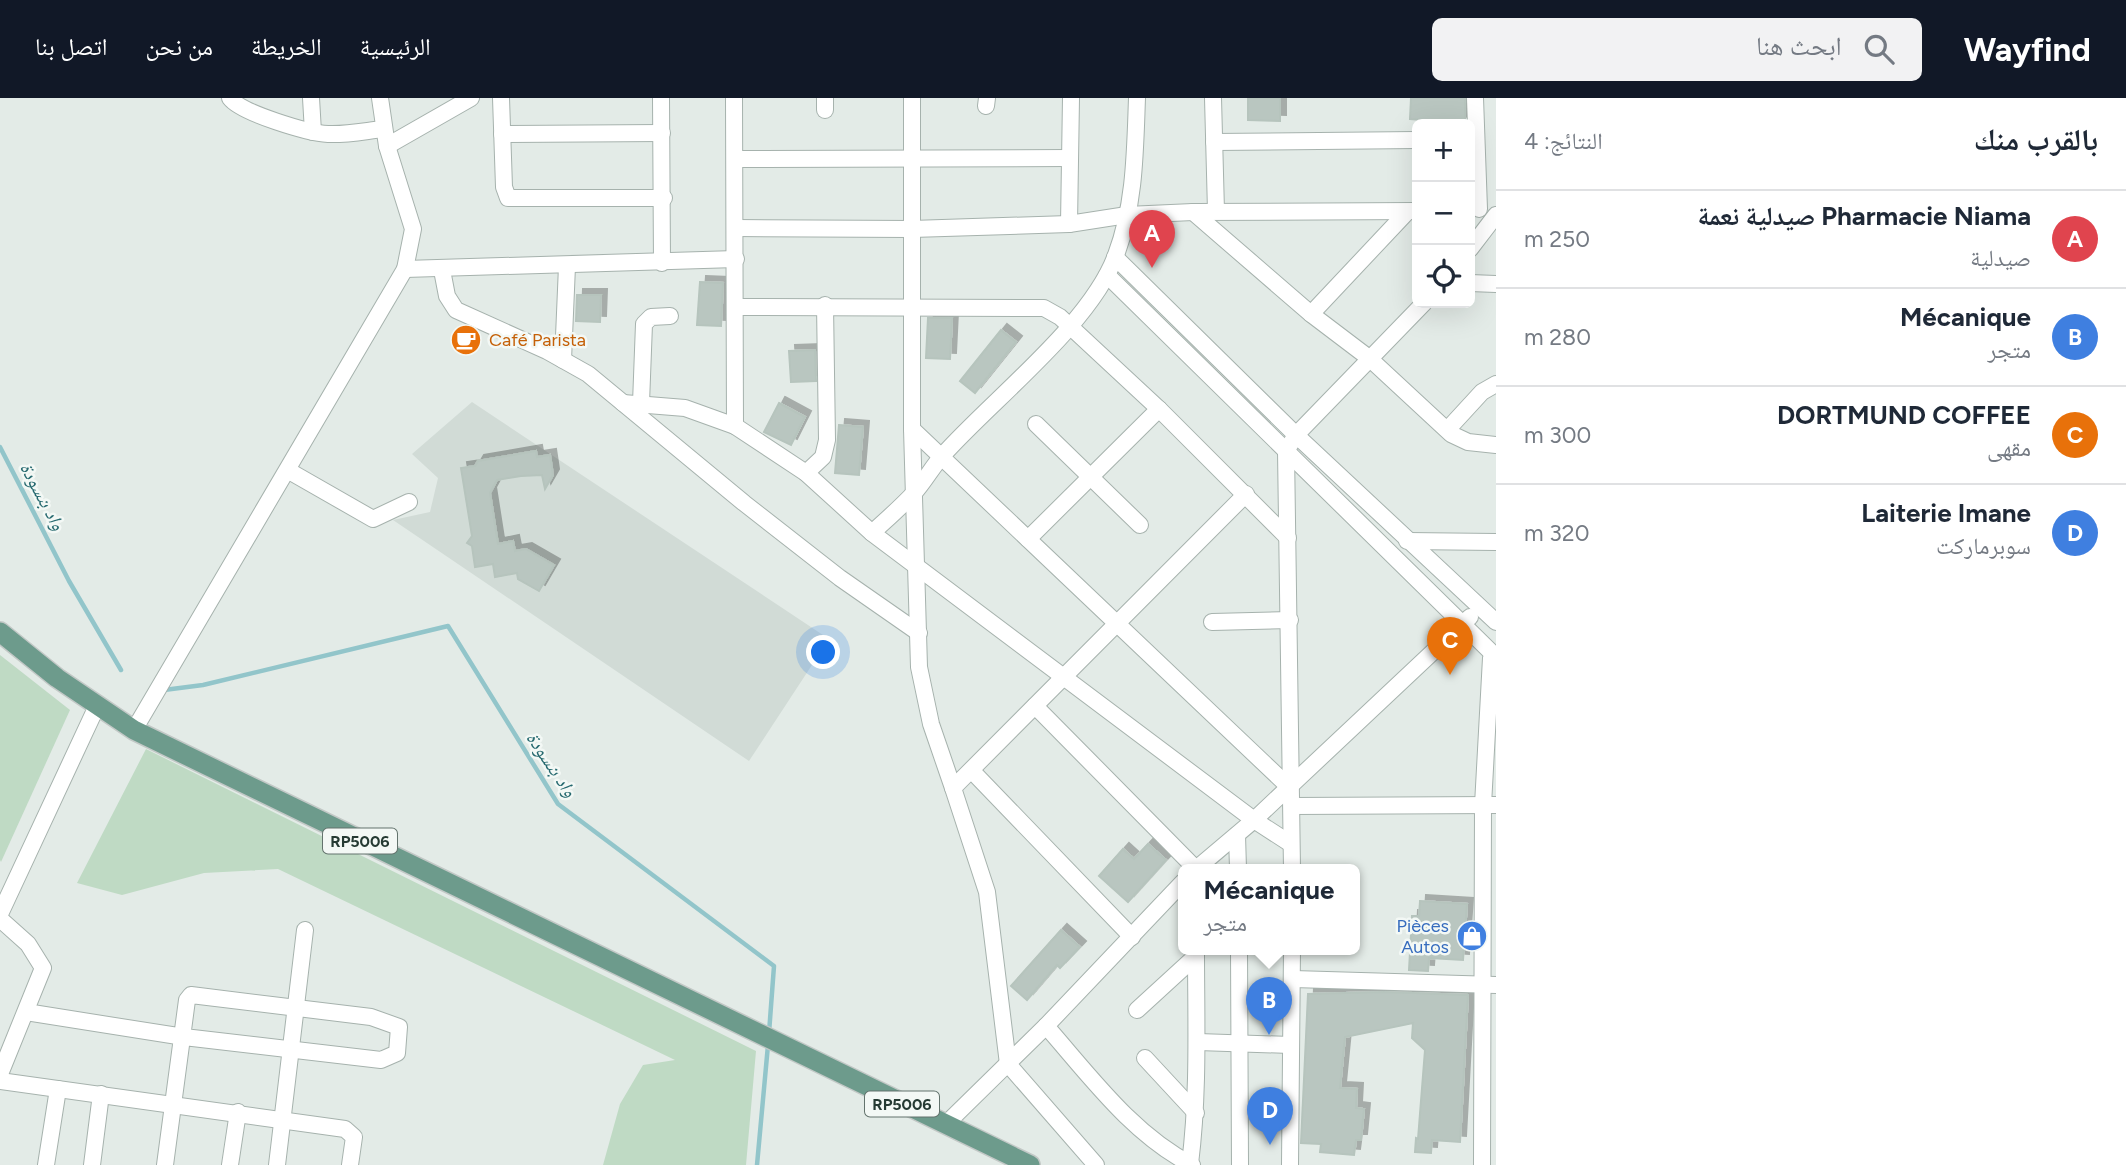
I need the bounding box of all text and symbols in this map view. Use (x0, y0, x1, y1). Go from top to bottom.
search box (1432, 18, 1922, 81)
text: ابحث هنا (1756, 30, 1842, 62)
icon: search (1860, 30, 1898, 68)
text: Wayfind (1964, 30, 2091, 69)
text: اتصل بنا (35, 32, 107, 61)
text: من نحن (145, 32, 213, 61)
text: الخريطة (251, 32, 322, 61)
text: الرئيسية (360, 32, 431, 61)
map controls (1412, 119, 1475, 308)
button: + (1412, 119, 1475, 182)
text: بالقرب منك (1974, 121, 2098, 158)
text: النتائج: 4 (1524, 127, 1603, 155)
button: − (1412, 182, 1475, 245)
text: Pharmacie Niama صيدلية نعمة (1698, 200, 2031, 232)
pin: A (1129, 210, 1175, 268)
text: 250 m (1524, 225, 1590, 253)
text: A (2067, 225, 2083, 253)
text: صيدلية (1970, 244, 2031, 272)
button: locate (1412, 245, 1475, 308)
text: Mécanique (1900, 301, 2031, 333)
cafe icon: Café Parista (449, 323, 483, 357)
text: 280 m (1524, 323, 1591, 351)
text: B (2068, 323, 2082, 351)
place label: Café Parista (489, 329, 586, 351)
text: متجر (1988, 336, 2031, 364)
text: DORTMUND COFFEE (1777, 399, 2031, 431)
text: 300 m (1524, 421, 1591, 449)
text: C (2067, 421, 2083, 449)
text: مقهى (1987, 434, 2031, 462)
water label: واد بنسودة (15, 458, 70, 534)
text: Laiterie Imane (1861, 497, 2031, 529)
text: 320 m (1524, 519, 1589, 547)
text: D (2067, 519, 2083, 547)
text: سوبرماركت (1936, 532, 2031, 560)
pin: C (1427, 617, 1473, 675)
your location (806, 635, 840, 669)
water label: واد بنسودة (521, 727, 582, 801)
road number: RP5006 (323, 828, 397, 854)
popup (1178, 864, 1360, 955)
text: Mécanique (1204, 874, 1334, 906)
text: متجر (1204, 909, 1247, 937)
place label: Pièces Autos (1397, 915, 1449, 958)
shop icon: Pièces Autos (1455, 919, 1489, 953)
pin: B (1246, 977, 1292, 1035)
pin: D (1247, 1087, 1293, 1145)
road number: RP5006 (865, 1092, 939, 1116)

